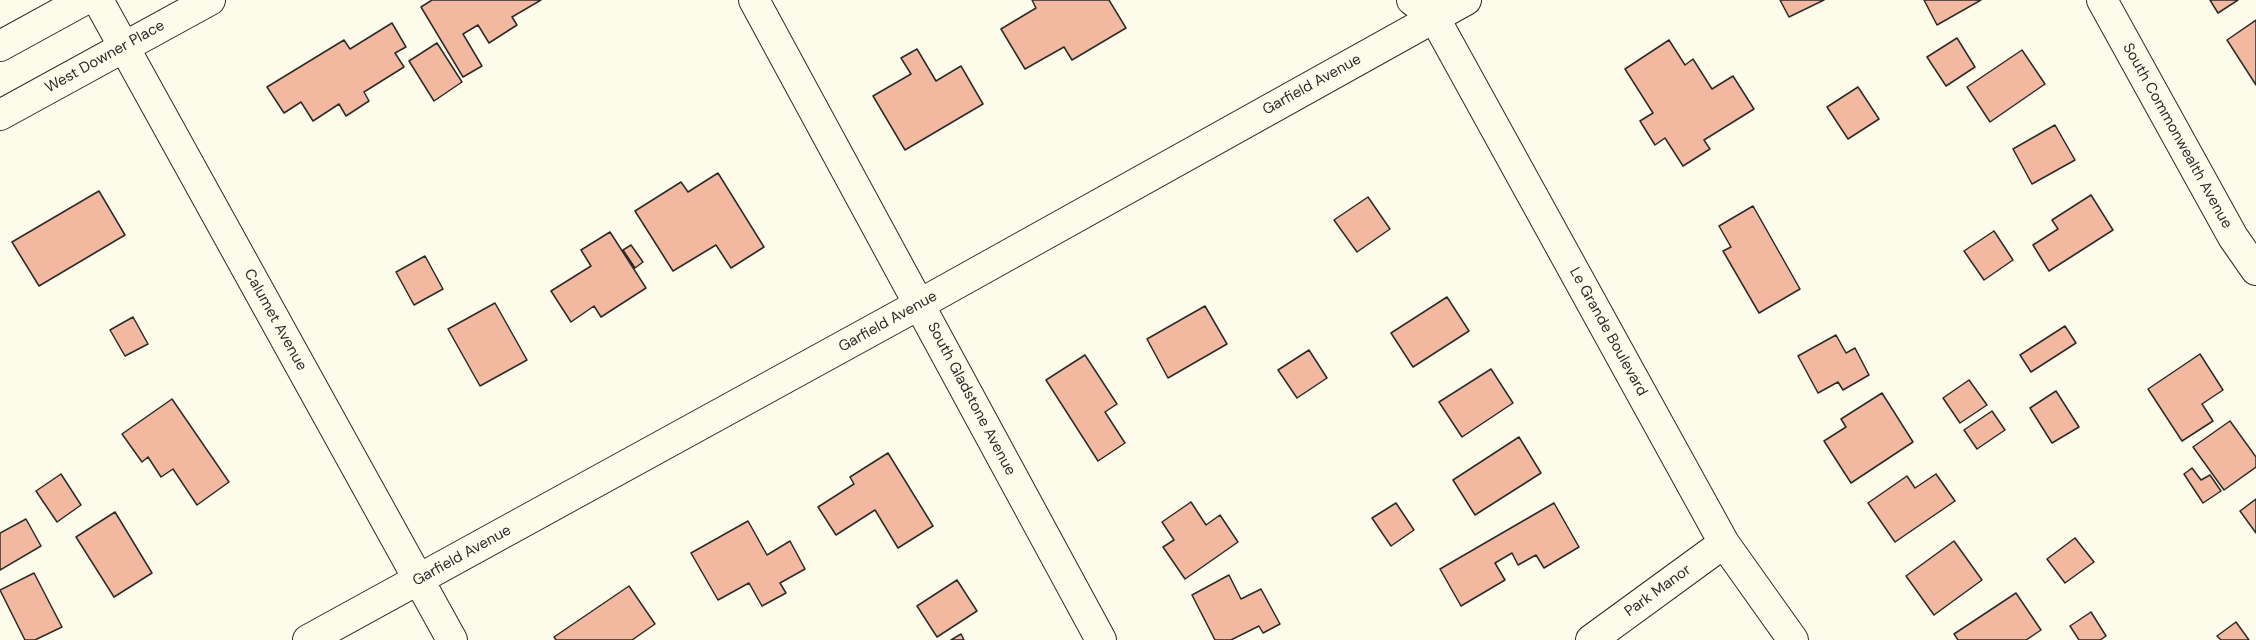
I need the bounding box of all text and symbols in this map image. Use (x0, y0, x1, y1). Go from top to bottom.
street label: West Downer Place (42, 17, 168, 97)
street label: South Commonwealth Avenue (2118, 40, 2236, 232)
street label: Garfield Avenue (1260, 51, 1364, 119)
street label: Le Grande Boulevard (1565, 265, 1651, 399)
street label: Calumet Avenue (240, 266, 310, 374)
street label: Garfield Avenue (836, 288, 940, 356)
street label: South Gladstone Avenue (923, 319, 1019, 479)
street label: Garfield Avenue (410, 522, 514, 590)
street label: Park Manor (1621, 561, 1695, 621)

